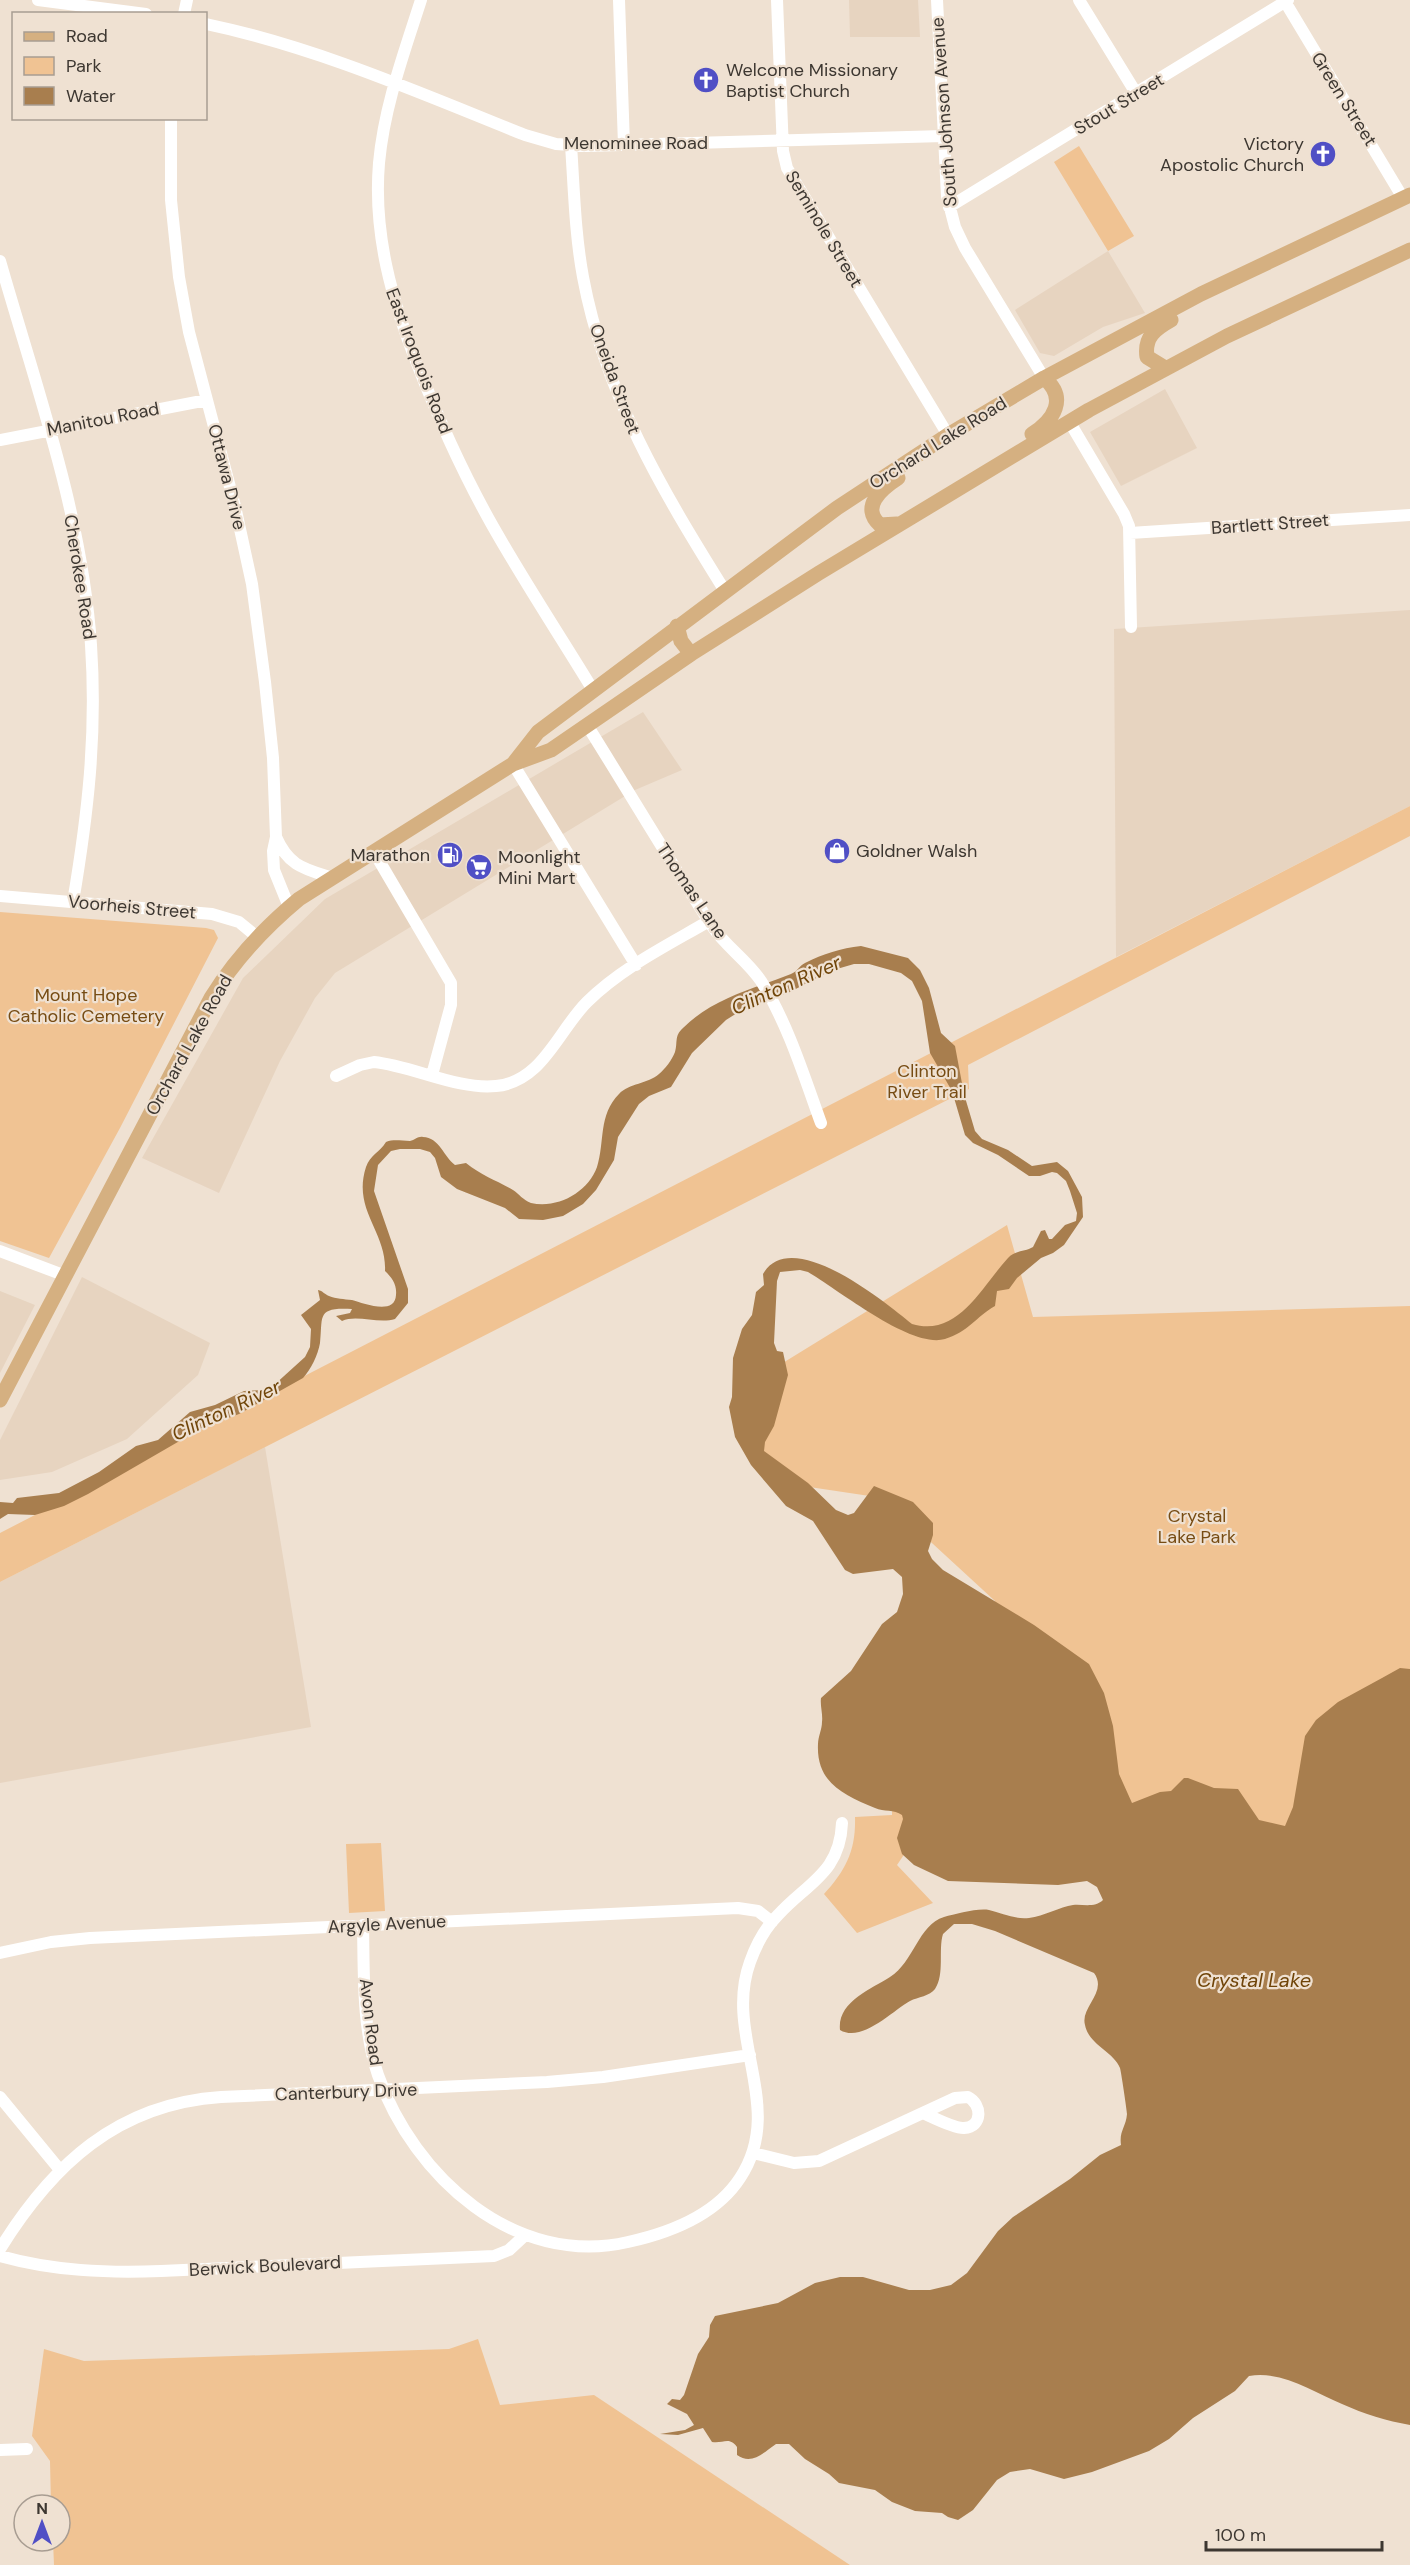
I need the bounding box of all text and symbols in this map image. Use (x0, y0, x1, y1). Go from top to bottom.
legend (12, 12, 207, 120)
street label: South Johnson Avenue (925, 16, 963, 208)
text: Road (66, 24, 108, 48)
street label: Green Street (1306, 47, 1382, 151)
text: Park (66, 54, 102, 78)
place label: Welcome Missionary Baptist Church (726, 58, 898, 103)
church icon: Welcome Missionary Baptist Church (691, 65, 721, 95)
street label: Stout Street (1069, 68, 1169, 140)
text: Water (66, 84, 116, 108)
street label: Menominee Road (564, 131, 708, 155)
place label: Victory Apostolic Church (1160, 132, 1304, 177)
church icon: Victory Apostolic Church (1308, 139, 1338, 169)
street label: Seminole Street (780, 166, 868, 292)
street label: East Iroquois Road (380, 285, 458, 437)
street label: Oneida Street (584, 321, 646, 437)
street label: Orchard Lake Road (865, 391, 1011, 495)
street label: Manitou Road (45, 396, 161, 442)
street label: Ottawa Drive (202, 422, 252, 532)
street label: Bartlett Street (1210, 508, 1330, 540)
street label: Cherokee Road (58, 513, 102, 641)
shop icon: Goldner Walsh (822, 836, 852, 866)
street label: Thomas Lane (651, 838, 733, 944)
place label: Goldner Walsh (856, 839, 977, 863)
fuel station icon: Marathon (435, 840, 465, 870)
place label: Marathon (350, 843, 430, 867)
place label: Moonlight Mini Mart (498, 845, 581, 890)
supermarket icon: Moonlight Mini Mart (464, 852, 494, 882)
street label: Voorheis Street (67, 889, 197, 925)
water label: Clinton River (727, 949, 846, 1021)
street label: Orchard Lake Road (140, 970, 238, 1120)
park label: Mount Hope Catholic Cemetery (8, 983, 164, 1028)
park label: Clinton River Trail (887, 1059, 967, 1104)
water label: Clinton River (167, 1373, 285, 1447)
park label: Crystal Lake Park (1158, 1504, 1236, 1549)
street label: Argyle Avenue (327, 1909, 447, 1939)
water label: Crystal Lake (1197, 1967, 1311, 1993)
street label: Avon Road (354, 1977, 388, 2067)
street label: Canterbury Drive (274, 2078, 418, 2106)
street label: Berwick Boulevard (188, 2250, 342, 2282)
north arrow (12, 2493, 72, 2553)
text: N (36, 2498, 48, 2519)
scale bar (1206, 2514, 1382, 2552)
text: 100 m (1215, 2523, 1266, 2547)

